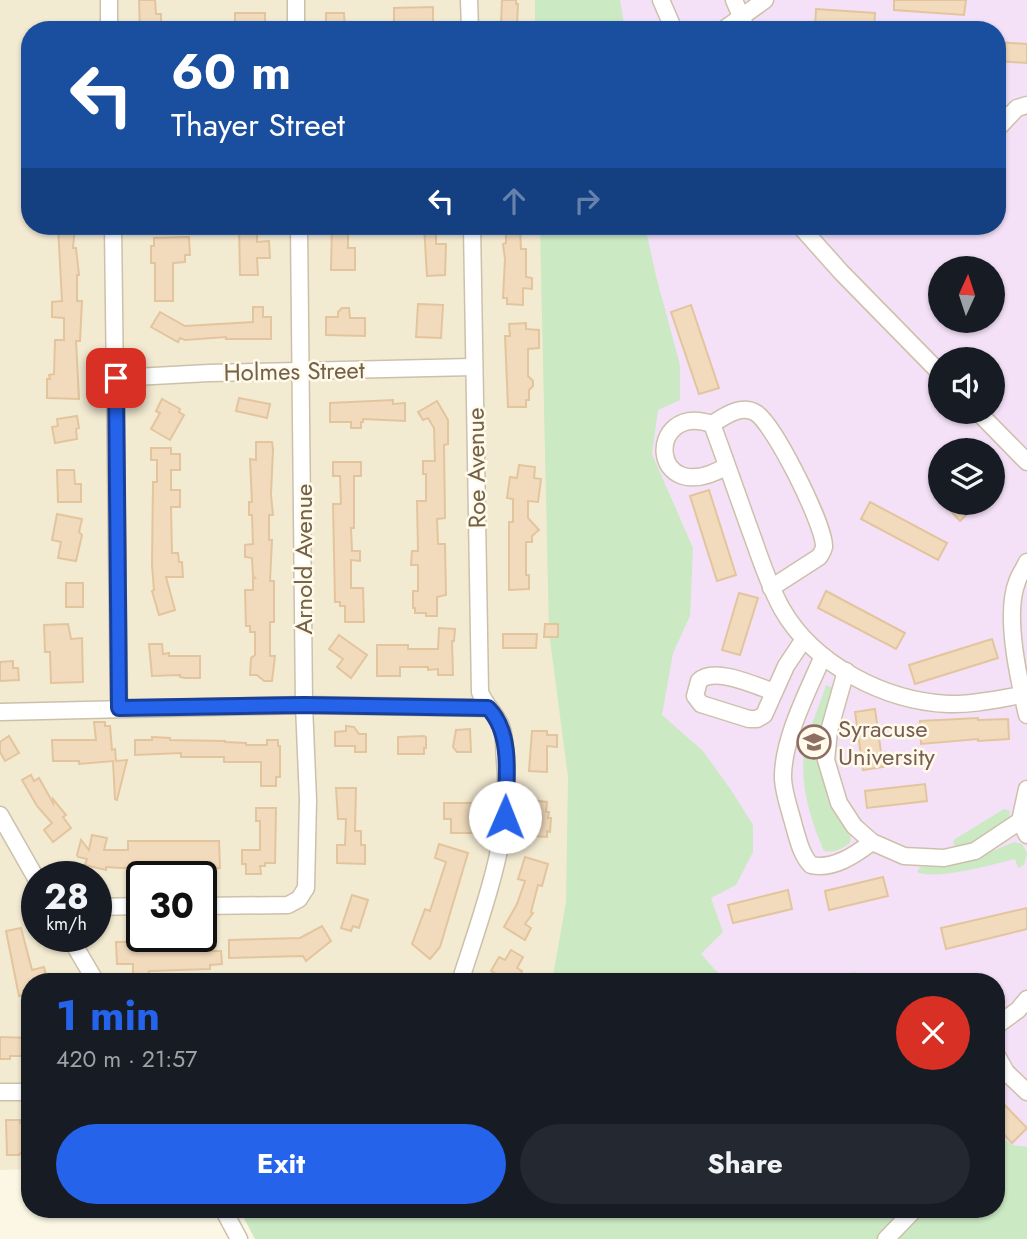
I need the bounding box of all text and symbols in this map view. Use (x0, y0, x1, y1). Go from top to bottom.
text: 60 m (171, 37, 291, 107)
icon: left (56, 49, 147, 140)
text: Thayer Street (171, 102, 345, 148)
icon: left (422, 182, 460, 220)
icon: ahead (495, 182, 533, 220)
icon: right (568, 182, 606, 220)
north arrow (928, 256, 1004, 332)
map controls (928, 256, 1005, 515)
button: sound (928, 347, 1005, 424)
pin (86, 348, 146, 408)
street label: Holmes Street (223, 352, 365, 390)
icon: arrive (97, 359, 135, 397)
street label: Roe Avenue (457, 407, 495, 529)
button: layers (928, 438, 1005, 515)
street label: Arnold Avenue (286, 484, 321, 634)
place label: Syracuse University (838, 711, 935, 774)
school or university icon: Syracuse University (795, 723, 833, 761)
position arrow (468, 780, 542, 854)
speed limit sign: 30 (126, 861, 217, 952)
text: 28 (44, 872, 89, 922)
text: km/h (46, 911, 87, 937)
text: 1 min (56, 985, 160, 1046)
button: close (896, 996, 970, 1070)
text: 420 m · 21:57 (56, 1042, 197, 1076)
button: Exit (56, 1124, 506, 1204)
button: Share (520, 1124, 970, 1204)

